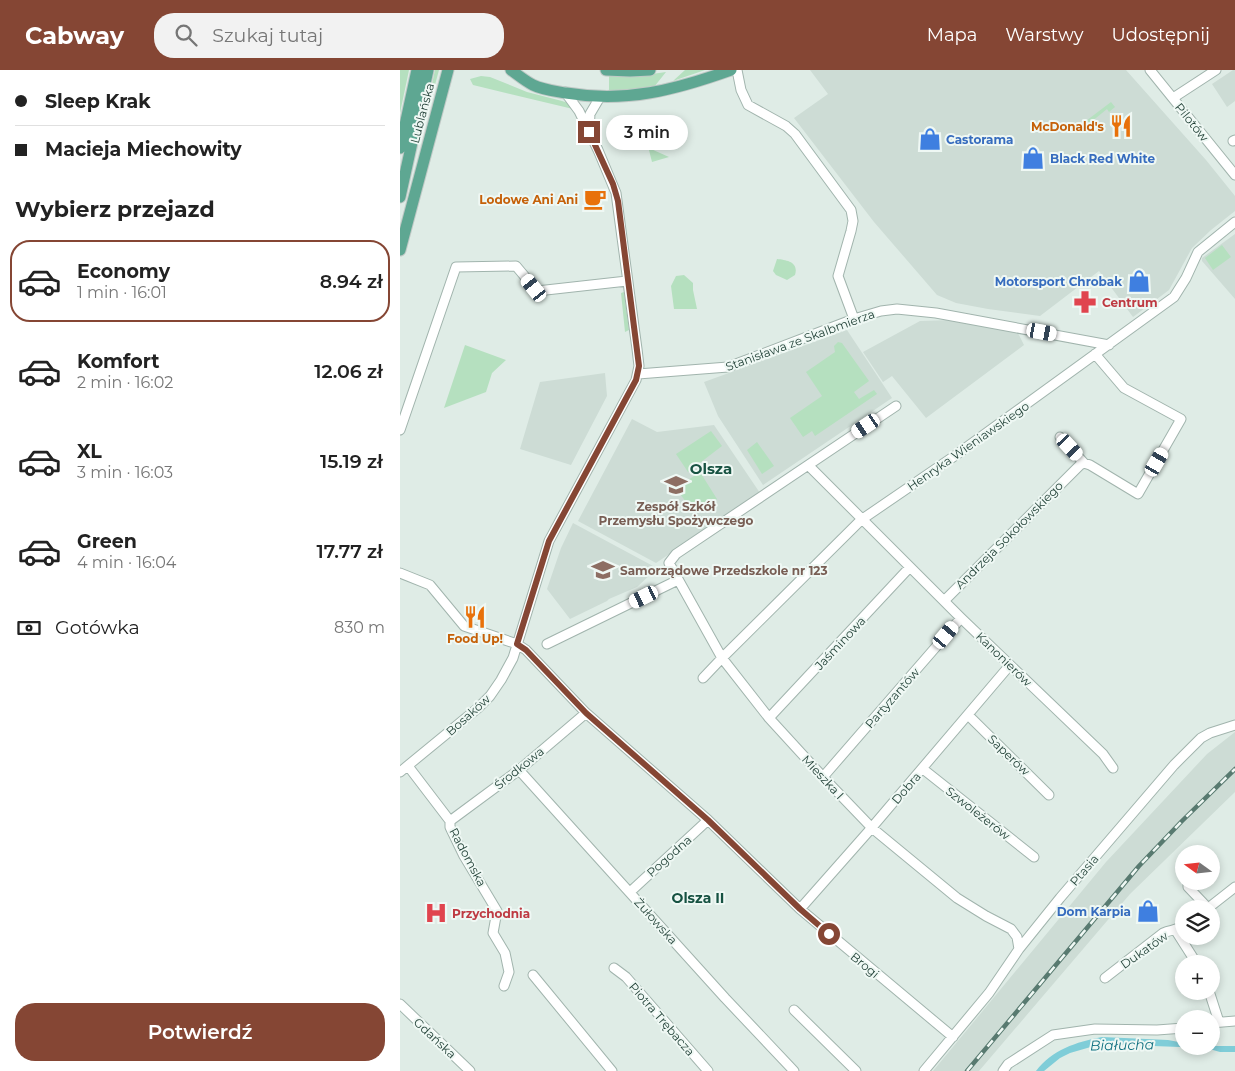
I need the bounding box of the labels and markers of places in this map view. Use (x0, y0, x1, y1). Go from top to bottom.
restaurant icon: McDonald's (1108, 113, 1134, 139)
place label: McDonald's (1031, 119, 1105, 134)
shop icon: Castorama (917, 126, 943, 152)
place label: Castorama (946, 132, 1013, 147)
shop icon: Black Red White (1020, 145, 1046, 171)
place label: Black Red White (1050, 151, 1155, 166)
cafe icon: Lodowe Ani Ani (582, 186, 608, 212)
place label: Lodowe Ani Ani (479, 192, 578, 207)
shop icon: Motorsport Chrobak (1126, 268, 1152, 294)
place label: Motorsport Chrobak (995, 274, 1122, 289)
pharmacy icon: Centrum (1072, 289, 1098, 315)
place label: Centrum (1102, 295, 1158, 310)
school or university icon: Zespół Szkół Przemysłu Spożywczego (663, 472, 689, 498)
place label: Zespół Szkół Przemysłu Spożywczego (599, 499, 754, 528)
school or university icon: Samorządowe Przedszkole nr 123 (590, 557, 616, 583)
place label: Samorządowe Przedszkole nr 123 (620, 563, 828, 579)
restaurant icon: Food Up! (462, 604, 488, 630)
place label: Food Up! (447, 631, 503, 646)
shop icon: Dom Karpia (1135, 898, 1161, 924)
hospital icon: Przychodnia (423, 900, 449, 926)
place label: Dom Karpia (1057, 904, 1131, 919)
place label: Przychodnia (452, 906, 530, 921)

